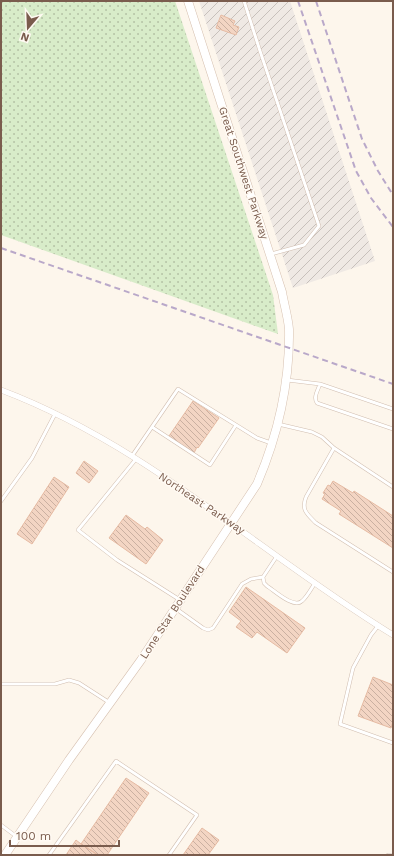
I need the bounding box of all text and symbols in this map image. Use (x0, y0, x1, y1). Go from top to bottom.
north arrow (8, 8, 48, 48)
text: N (19, 30, 31, 44)
street label: Great Southwest Parkway (216, 105, 271, 241)
street label: Northeast Parkway (156, 470, 248, 537)
street label: Lone Star Boulevard (137, 563, 208, 661)
scale bar (10, 822, 119, 848)
text: 100 m (16, 829, 51, 843)

